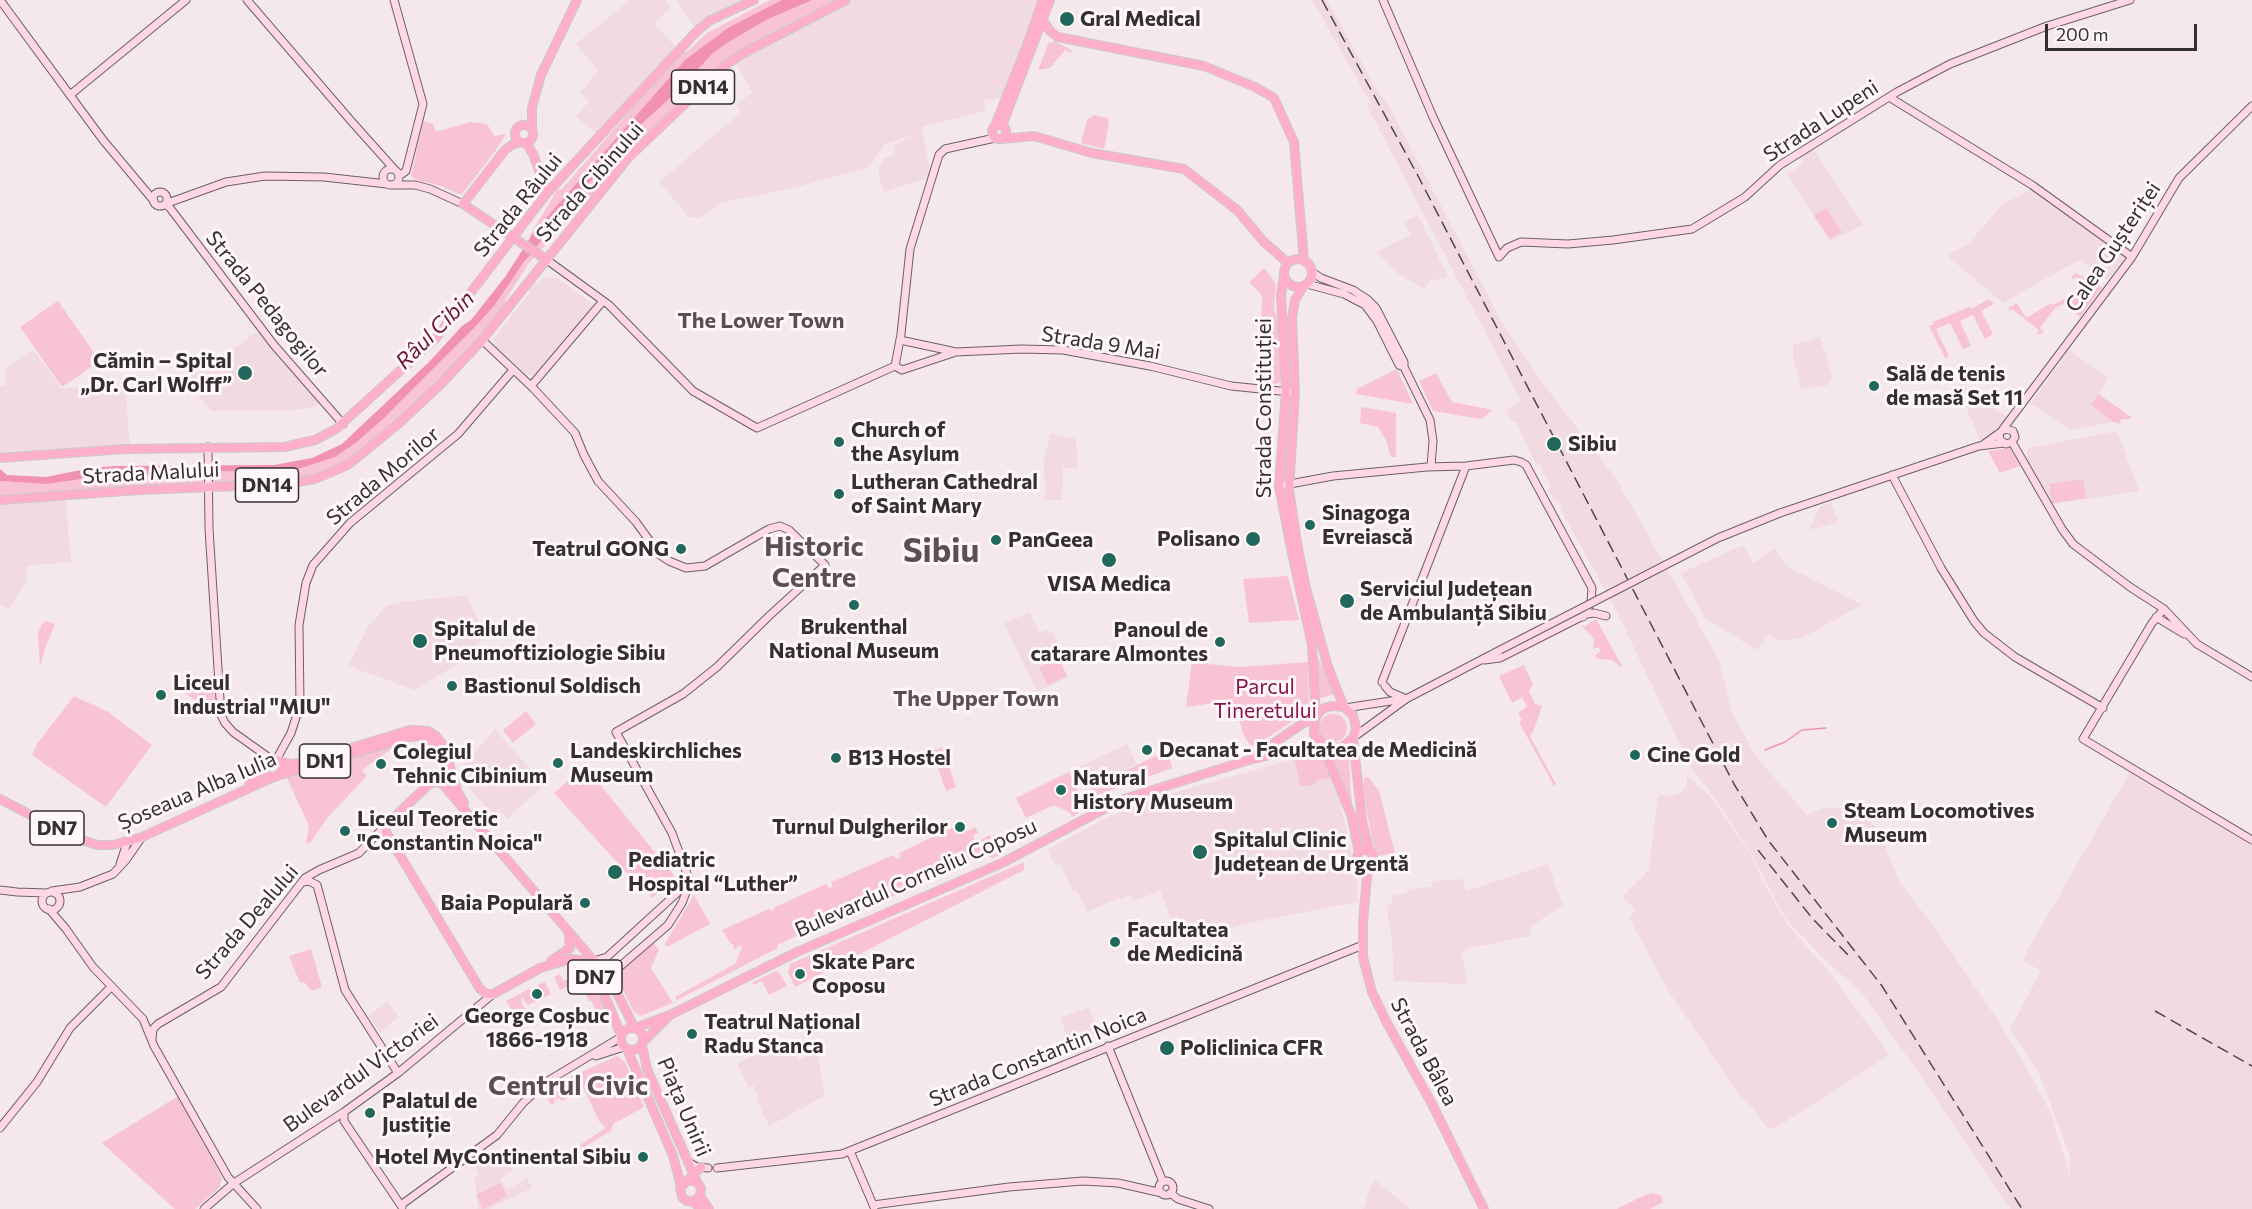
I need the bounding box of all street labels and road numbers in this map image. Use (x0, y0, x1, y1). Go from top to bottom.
road number: DN14 (672, 70, 734, 104)
street label: Strada Lupeni (1759, 75, 1883, 167)
street label: Strada Cibinului (531, 117, 649, 247)
street label: Strada Râului (469, 148, 567, 262)
street label: Calea Gușteriței (2060, 177, 2166, 317)
street label: Strada Pedagogilor (200, 226, 334, 382)
street label: Strada Constituției (1251, 318, 1277, 498)
street label: Strada 9 Mai (1040, 321, 1162, 365)
street label: Strada Morilor (321, 421, 445, 531)
street label: Strada Malului (82, 457, 220, 489)
road number: DN14 (236, 468, 298, 502)
road number: DN1 (300, 744, 350, 778)
street label: Șoseaua Alba Iulia (114, 746, 280, 836)
road number: DN7 (30, 811, 84, 845)
street label: Bulevardul Corneliu Coposu (791, 813, 1041, 943)
street label: Strada Dealului (190, 859, 304, 985)
road number: DN7 (568, 960, 622, 994)
street label: Strada Bâlea (1385, 994, 1463, 1110)
street label: Strada Constantin Noica (926, 1002, 1150, 1112)
street label: Bulevardul Victoriei (278, 1008, 444, 1138)
street label: Piața Unirii (652, 1054, 716, 1160)

